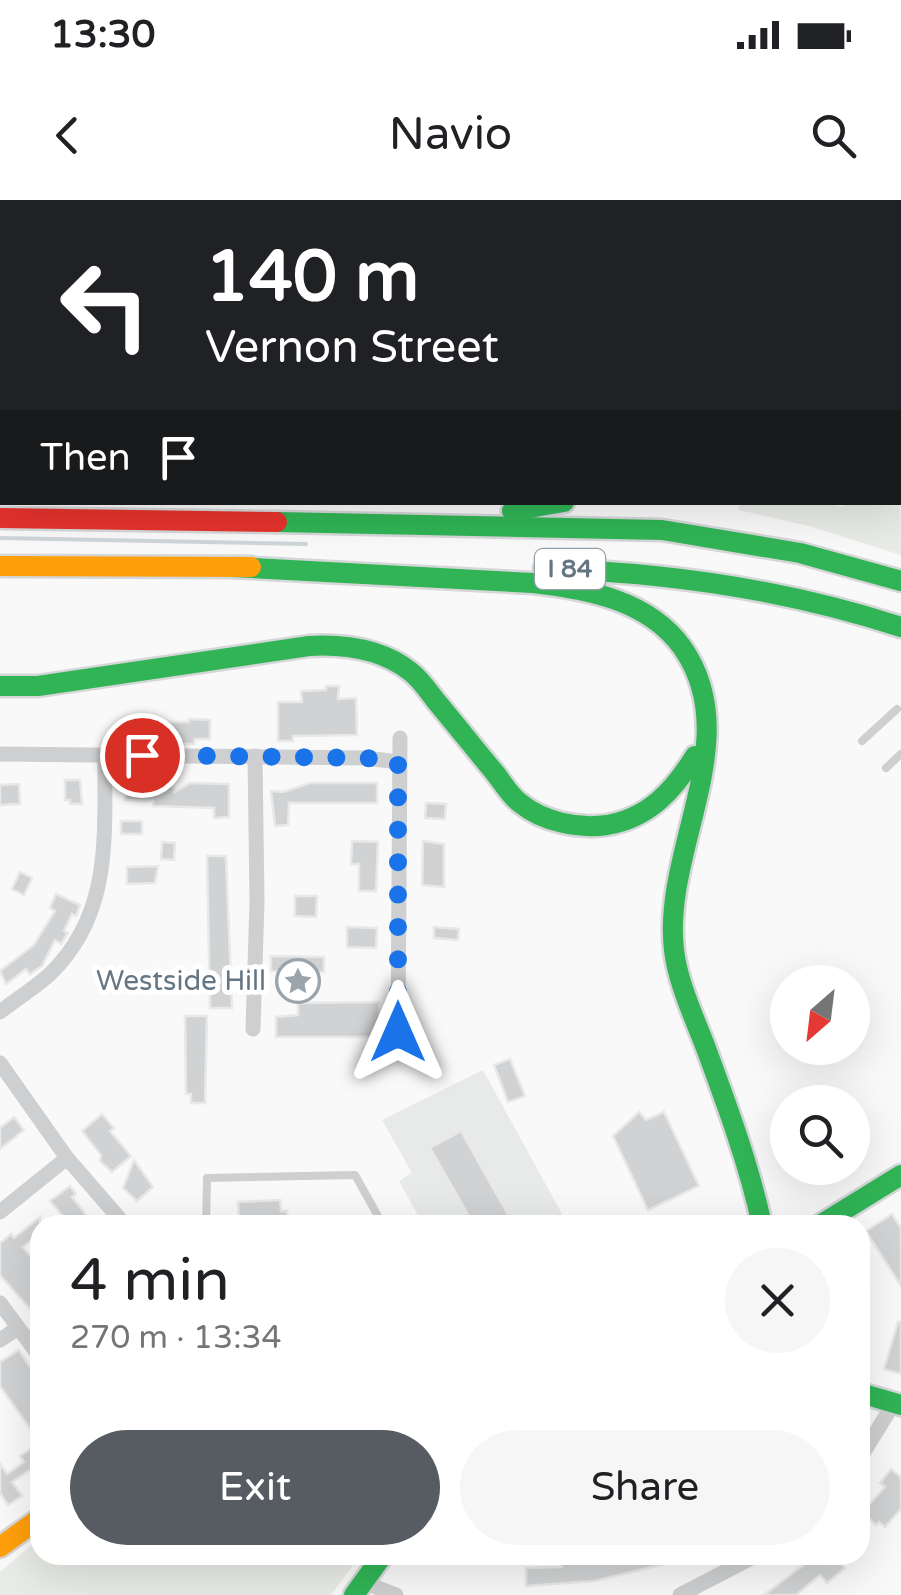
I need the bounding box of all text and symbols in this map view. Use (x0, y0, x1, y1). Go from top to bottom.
text: 13:30 (50, 12, 155, 58)
icon: back (40, 108, 95, 163)
text: Navio (389, 108, 512, 162)
icon: search (806, 108, 861, 163)
text: 140 m (205, 236, 419, 320)
icon: left (40, 240, 170, 370)
text: Vernon Street (205, 321, 499, 375)
icon: arrive (151, 430, 206, 485)
text: Then (40, 435, 131, 481)
road number: I 84 (535, 549, 605, 589)
pin (100, 713, 185, 798)
icon: arrive (115, 728, 170, 783)
place icon: Westside Hill (275, 958, 321, 1004)
place label: Westside Hill (96, 964, 266, 998)
north arrow (770, 965, 870, 1065)
map controls (770, 965, 870, 1185)
position arrow (346, 980, 450, 1084)
button: search (770, 1085, 870, 1185)
text: 4 min (70, 1245, 230, 1317)
button: close (725, 1248, 830, 1353)
text: 270 m · 13:34 (70, 1319, 282, 1357)
button: Exit (70, 1430, 440, 1545)
button: Share (460, 1430, 830, 1545)

